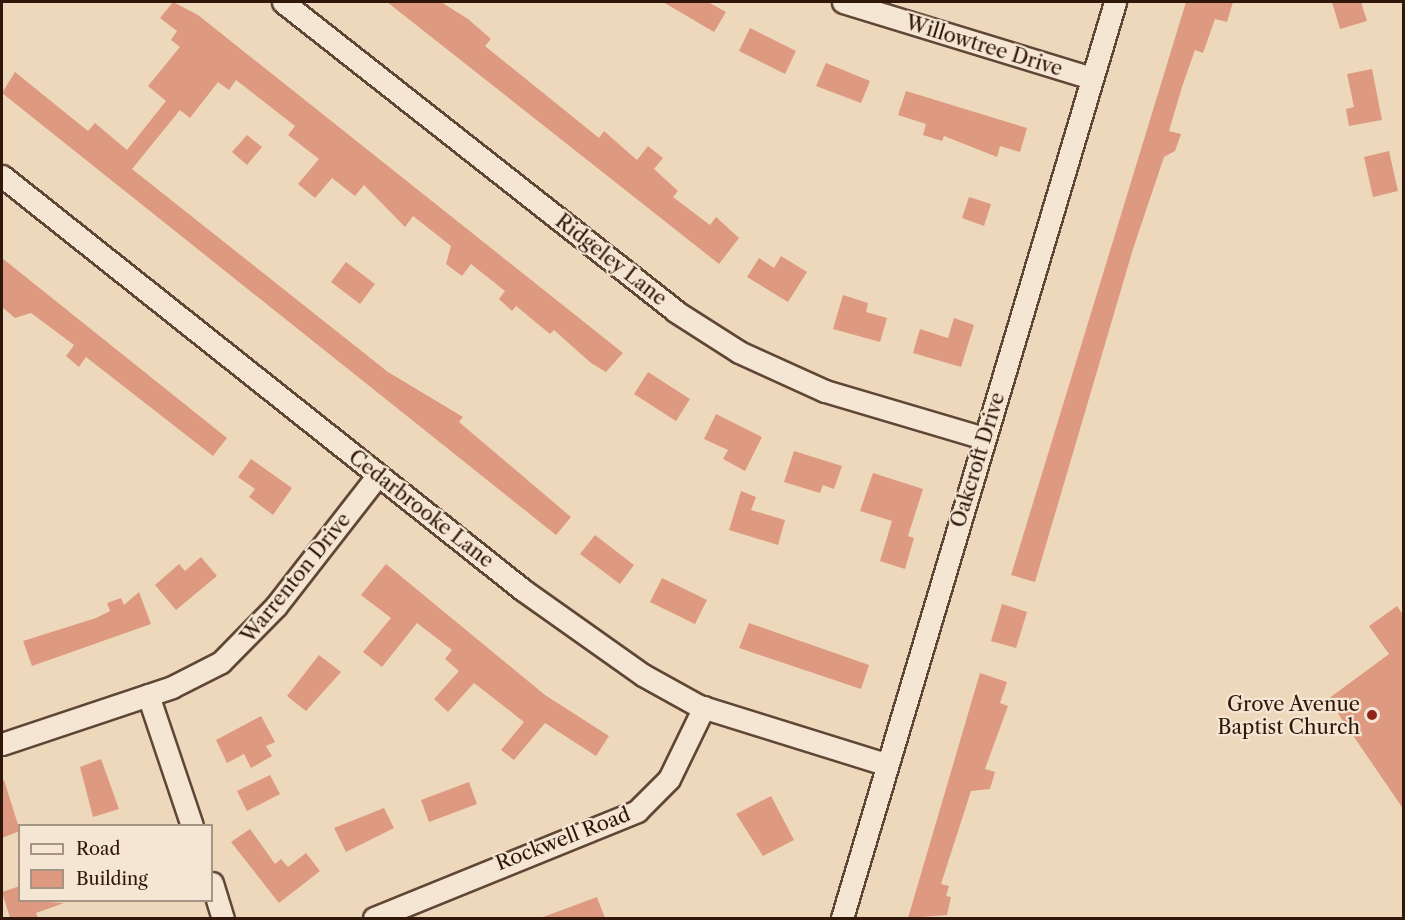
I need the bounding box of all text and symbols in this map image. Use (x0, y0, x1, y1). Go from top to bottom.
street label: Willowtree Drive (903, 11, 1065, 81)
street label: Ridgeley Lane (550, 209, 672, 311)
street label: Oakcroft Drive (946, 390, 1010, 530)
street label: Cedarbrooke Lane (344, 445, 498, 573)
street label: Warrenton Drive (236, 508, 356, 648)
place label: Grove Avenue Baptist Church (1218, 692, 1360, 739)
marker: Grove Avenue Baptist Church (1365, 708, 1379, 722)
street label: Rockwell Road (492, 802, 634, 876)
legend (18, 824, 213, 902)
text: Road (76, 838, 121, 860)
text: Building (76, 868, 148, 890)

